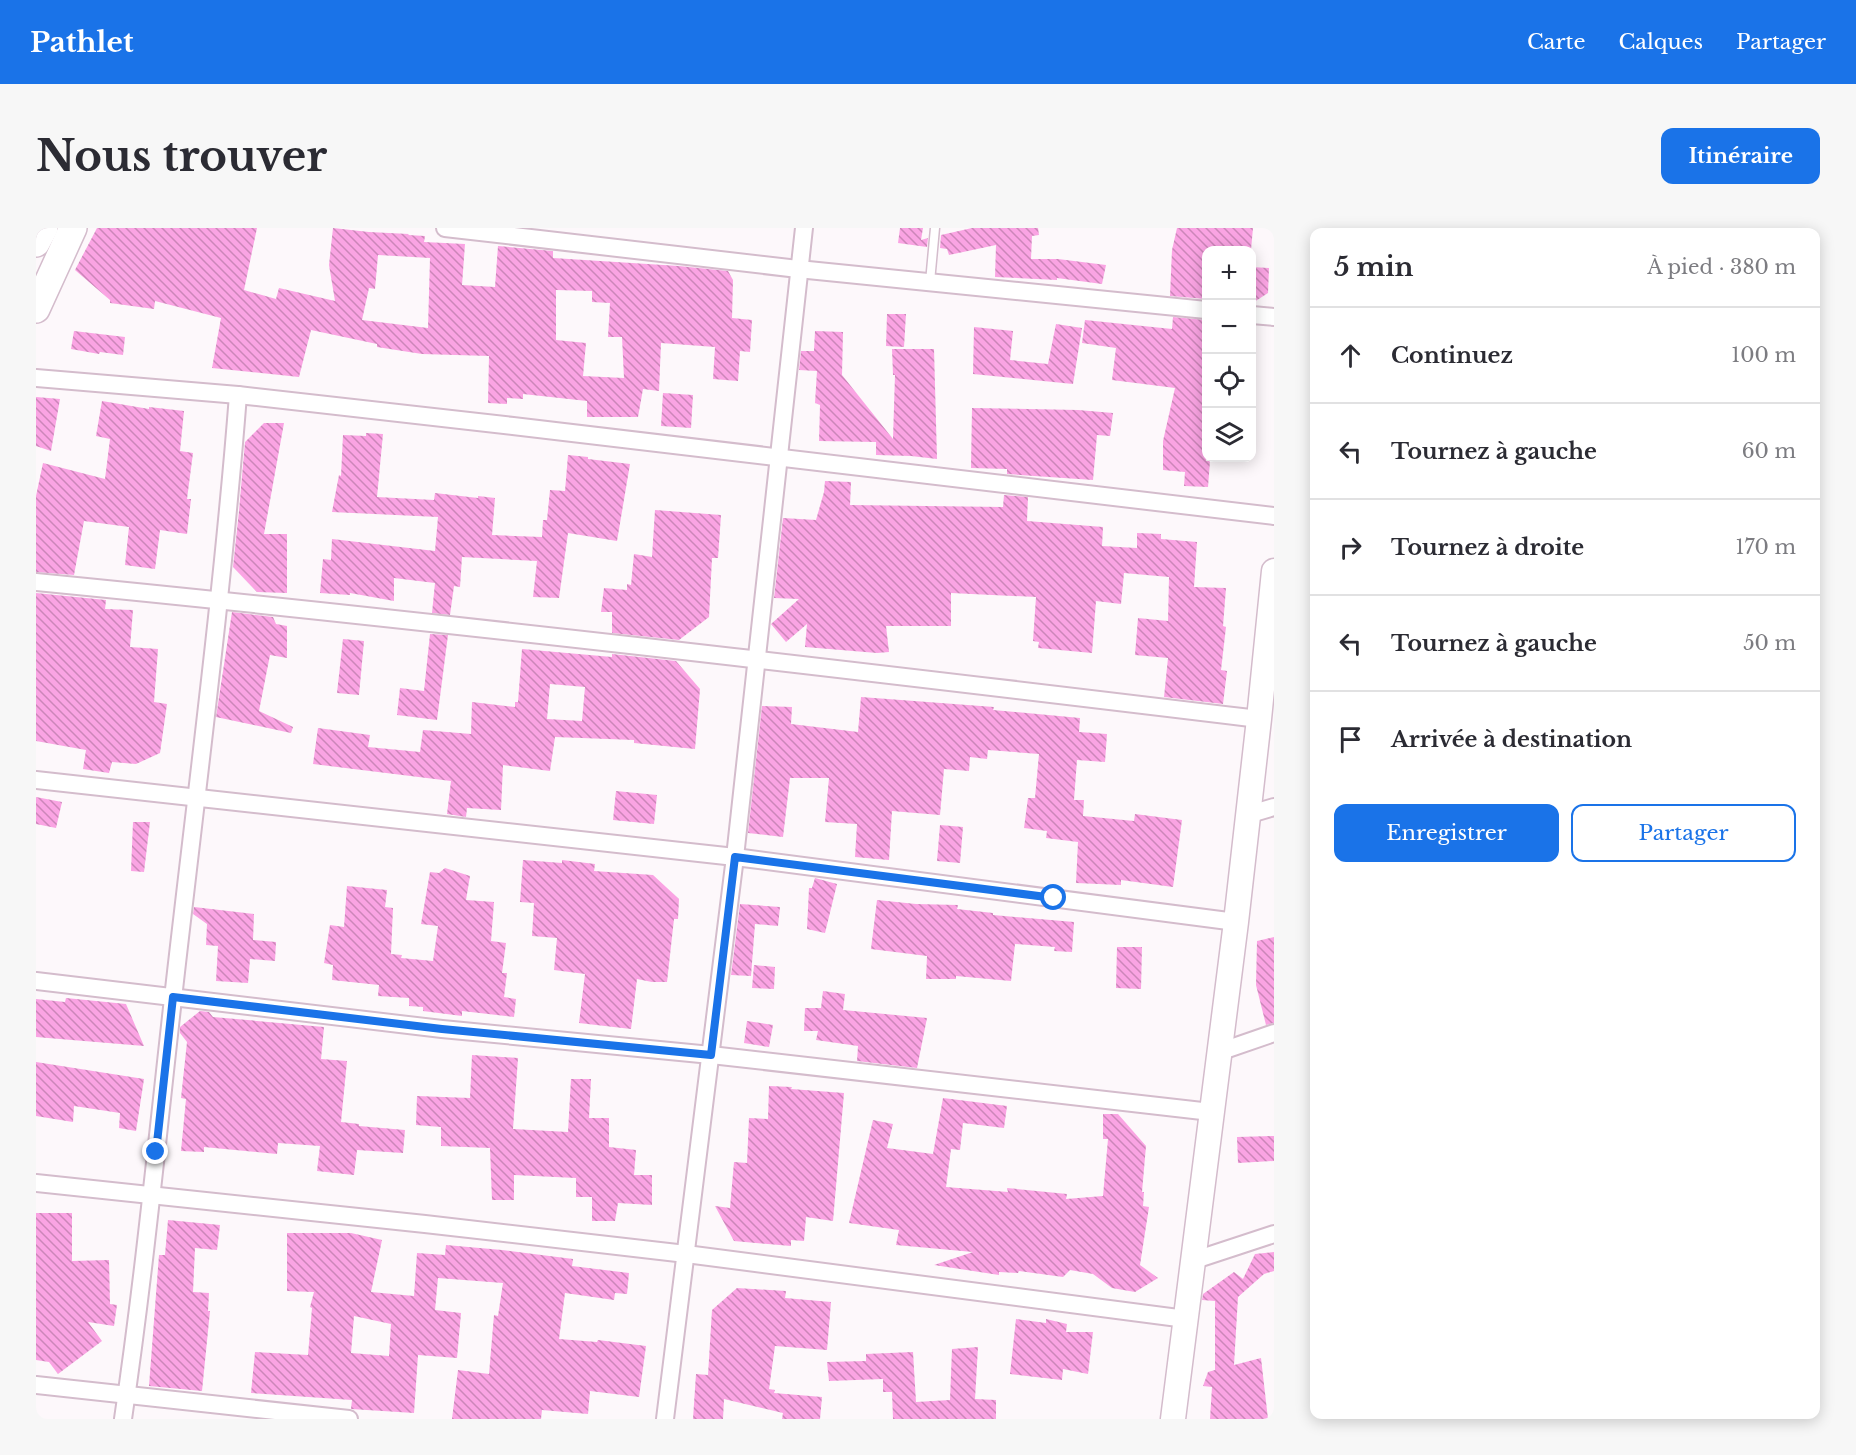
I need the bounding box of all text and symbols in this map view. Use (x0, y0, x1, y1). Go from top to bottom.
text: Pathlet (30, 25, 134, 60)
text: Carte (1527, 29, 1585, 55)
text: Calques (1618, 29, 1703, 55)
text: Partager (1736, 29, 1826, 55)
button: Itinéraire (1661, 128, 1820, 184)
text: Nous trouver (36, 130, 327, 182)
map controls (1202, 246, 1256, 462)
button: + (1202, 246, 1256, 300)
text: 5 min (1334, 251, 1413, 283)
text: À pied · 380 m (1647, 255, 1796, 279)
button: − (1202, 300, 1256, 354)
icon: ahead (1334, 339, 1367, 372)
text: Continuez (1391, 342, 1513, 369)
text: 100 m (1731, 343, 1796, 367)
button: locate (1202, 354, 1256, 408)
button: layers (1202, 408, 1256, 462)
icon: left (1334, 435, 1367, 468)
text: Tournez à gauche (1391, 438, 1597, 465)
text: 60 m (1742, 439, 1796, 463)
icon: right (1334, 531, 1367, 564)
text: Tournez à droite (1391, 534, 1584, 561)
text: 170 m (1736, 535, 1796, 559)
icon: left (1334, 627, 1367, 660)
text: Tournez à gauche (1391, 630, 1597, 657)
text: 50 m (1743, 631, 1796, 655)
icon: arrive (1334, 723, 1367, 756)
text: Arrivée à destination (1391, 726, 1632, 753)
button: Enregistrer (1334, 804, 1559, 862)
button: Partager (1571, 804, 1796, 862)
route start (1040, 884, 1066, 910)
route end (142, 1138, 168, 1164)

